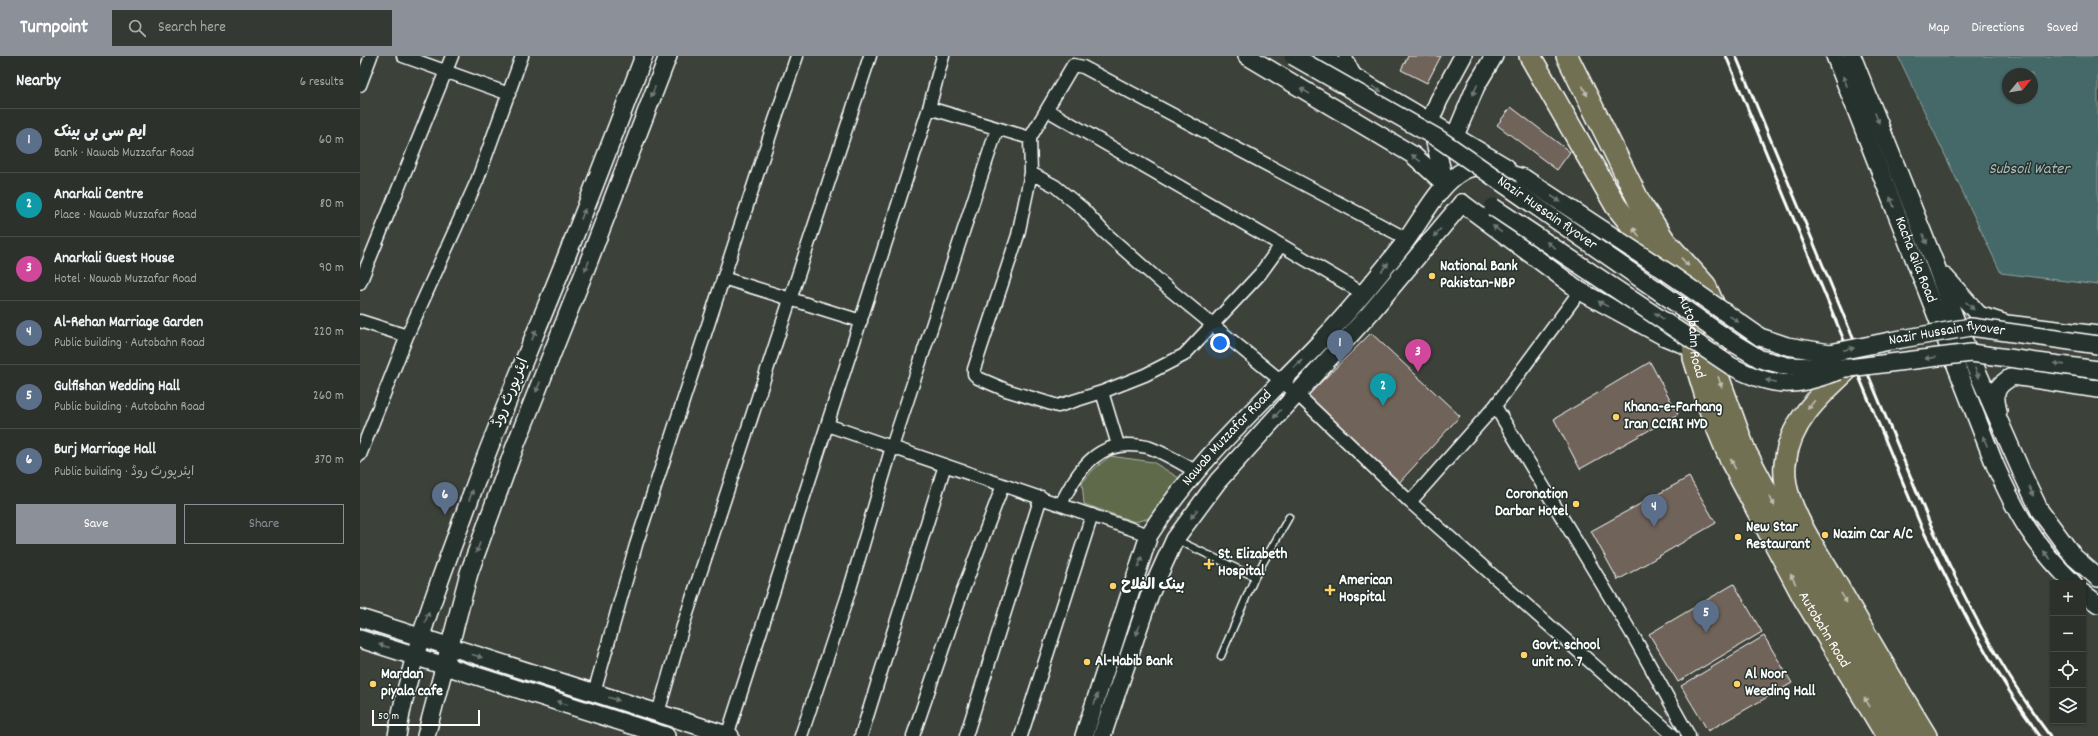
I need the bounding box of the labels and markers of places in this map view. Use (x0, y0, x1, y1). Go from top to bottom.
place label: National Bank Pakistan-NBP (1440, 256, 1518, 295)
marker: National Bank Pakistan-NBP (1427, 271, 1437, 281)
pin: 1 (1327, 330, 1353, 363)
pin: 3 (1405, 339, 1431, 372)
pin: 2 (1370, 373, 1396, 406)
place label: Khana-e-Farhang Iran CCIRI HYD (1624, 397, 1723, 436)
marker: Khana-e-Farhang Iran CCIRI HYD (1611, 412, 1621, 422)
pin: 6 (432, 482, 458, 515)
place label: Coronation Darbar Hotel (1495, 484, 1568, 523)
pin: 4 (1641, 494, 1667, 527)
marker: Coronation Darbar Hotel (1571, 499, 1581, 509)
place label: New Star Restaurant (1746, 517, 1811, 556)
place label: Nazim Car A/C (1833, 524, 1914, 546)
marker: Nazim Car A/C (1820, 530, 1830, 540)
marker: New Star Restaurant (1733, 532, 1743, 542)
place label: St. Elizabeth Hospital (1218, 544, 1288, 583)
marker: St. Elizabeth Hospital (1203, 558, 1215, 570)
place label: American Hospital (1339, 570, 1392, 609)
place label: بینک الفلاح (1121, 575, 1185, 597)
marker: بینک الفلاح (1108, 581, 1118, 591)
marker: American Hospital (1324, 584, 1336, 596)
pin: 5 (1693, 600, 1719, 633)
place label: Govt. school unit no. 7 (1532, 635, 1601, 674)
marker: Govt. school unit no. 7 (1519, 650, 1529, 660)
place label: Al-Habib Bank (1095, 651, 1173, 673)
marker: Al-Habib Bank (1082, 657, 1092, 667)
place label: Mardan piyala cafe (381, 664, 443, 703)
place label: Al Noor Weeding Hall (1745, 664, 1816, 703)
marker: Mardan piyala cafe (368, 679, 378, 689)
marker: Al Noor Weeding Hall (1732, 679, 1742, 689)

